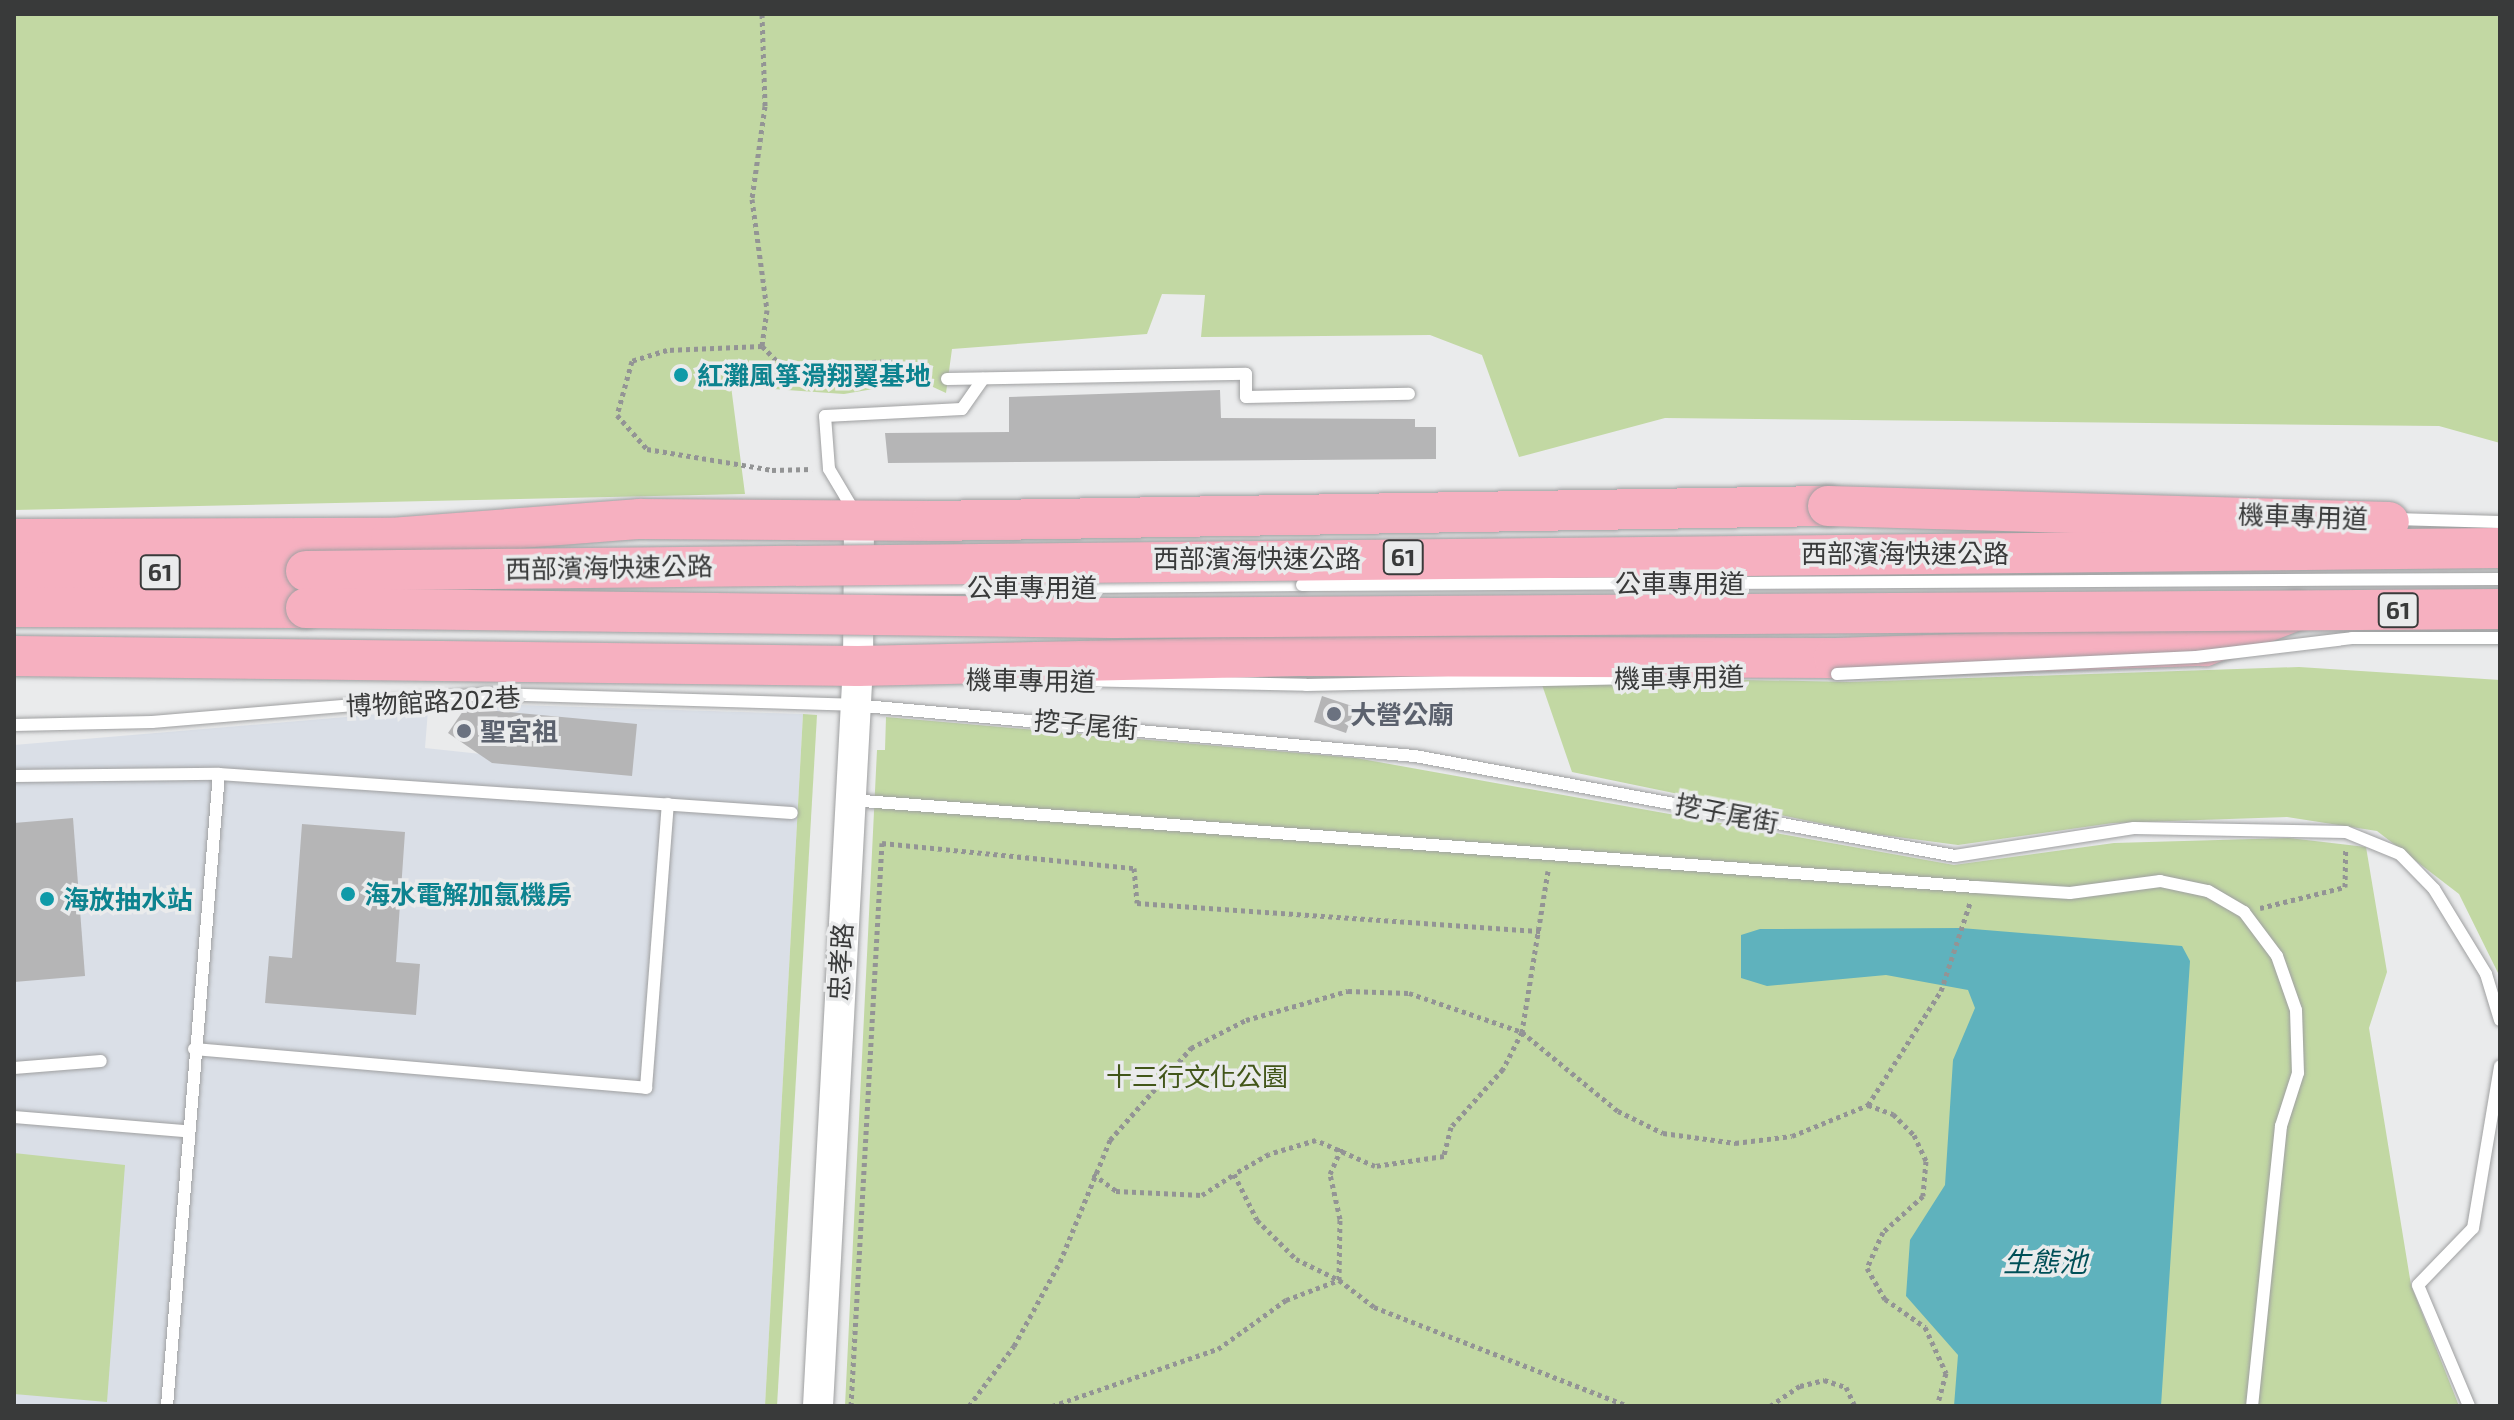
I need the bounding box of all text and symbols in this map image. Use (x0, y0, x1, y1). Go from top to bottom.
place label: 紅灘風箏滑翔翼基地 (697, 359, 931, 391)
marker: 紅灘風箏滑翔翼基地 (672, 366, 690, 384)
street label: 機車專用道 (2237, 498, 2369, 534)
road number: 61 (1381, 537, 1425, 577)
street label: 西部濱海快速公路 (1801, 537, 2009, 569)
street label: 西部濱海快速公路 (1153, 542, 1361, 574)
street label: 西部濱海快速公路 (505, 550, 713, 584)
road number: 61 (138, 552, 182, 592)
street label: 公車專用道 (1615, 567, 1745, 599)
street label: 公車專用道 (967, 571, 1097, 603)
road number: 61 (2376, 590, 2420, 630)
street label: 機車專用道 (1614, 660, 1744, 694)
street label: 機車專用道 (966, 663, 1096, 697)
street label: 博物館路202巷 (345, 681, 521, 721)
place label: 大營公廟 (1350, 698, 1454, 730)
street label: 挖子尾街 (1033, 704, 1139, 744)
marker: 大營公廟 (1325, 705, 1343, 723)
place label: 聖宮祖 (480, 715, 558, 747)
marker: 聖宮祖 (455, 722, 473, 740)
street label: 挖子尾街 (1673, 788, 1781, 838)
place label: 海水電解加氯機房 (364, 878, 572, 910)
place label: 海放抽水站 (63, 883, 193, 915)
marker: 海水電解加氯機房 (339, 885, 357, 903)
marker: 海放抽水站 (38, 890, 56, 908)
street label: 忠孝路 (822, 922, 858, 1002)
park label: 十三行文化公園 (1106, 1060, 1288, 1092)
water label: 生態池 (2003, 1244, 2087, 1278)

